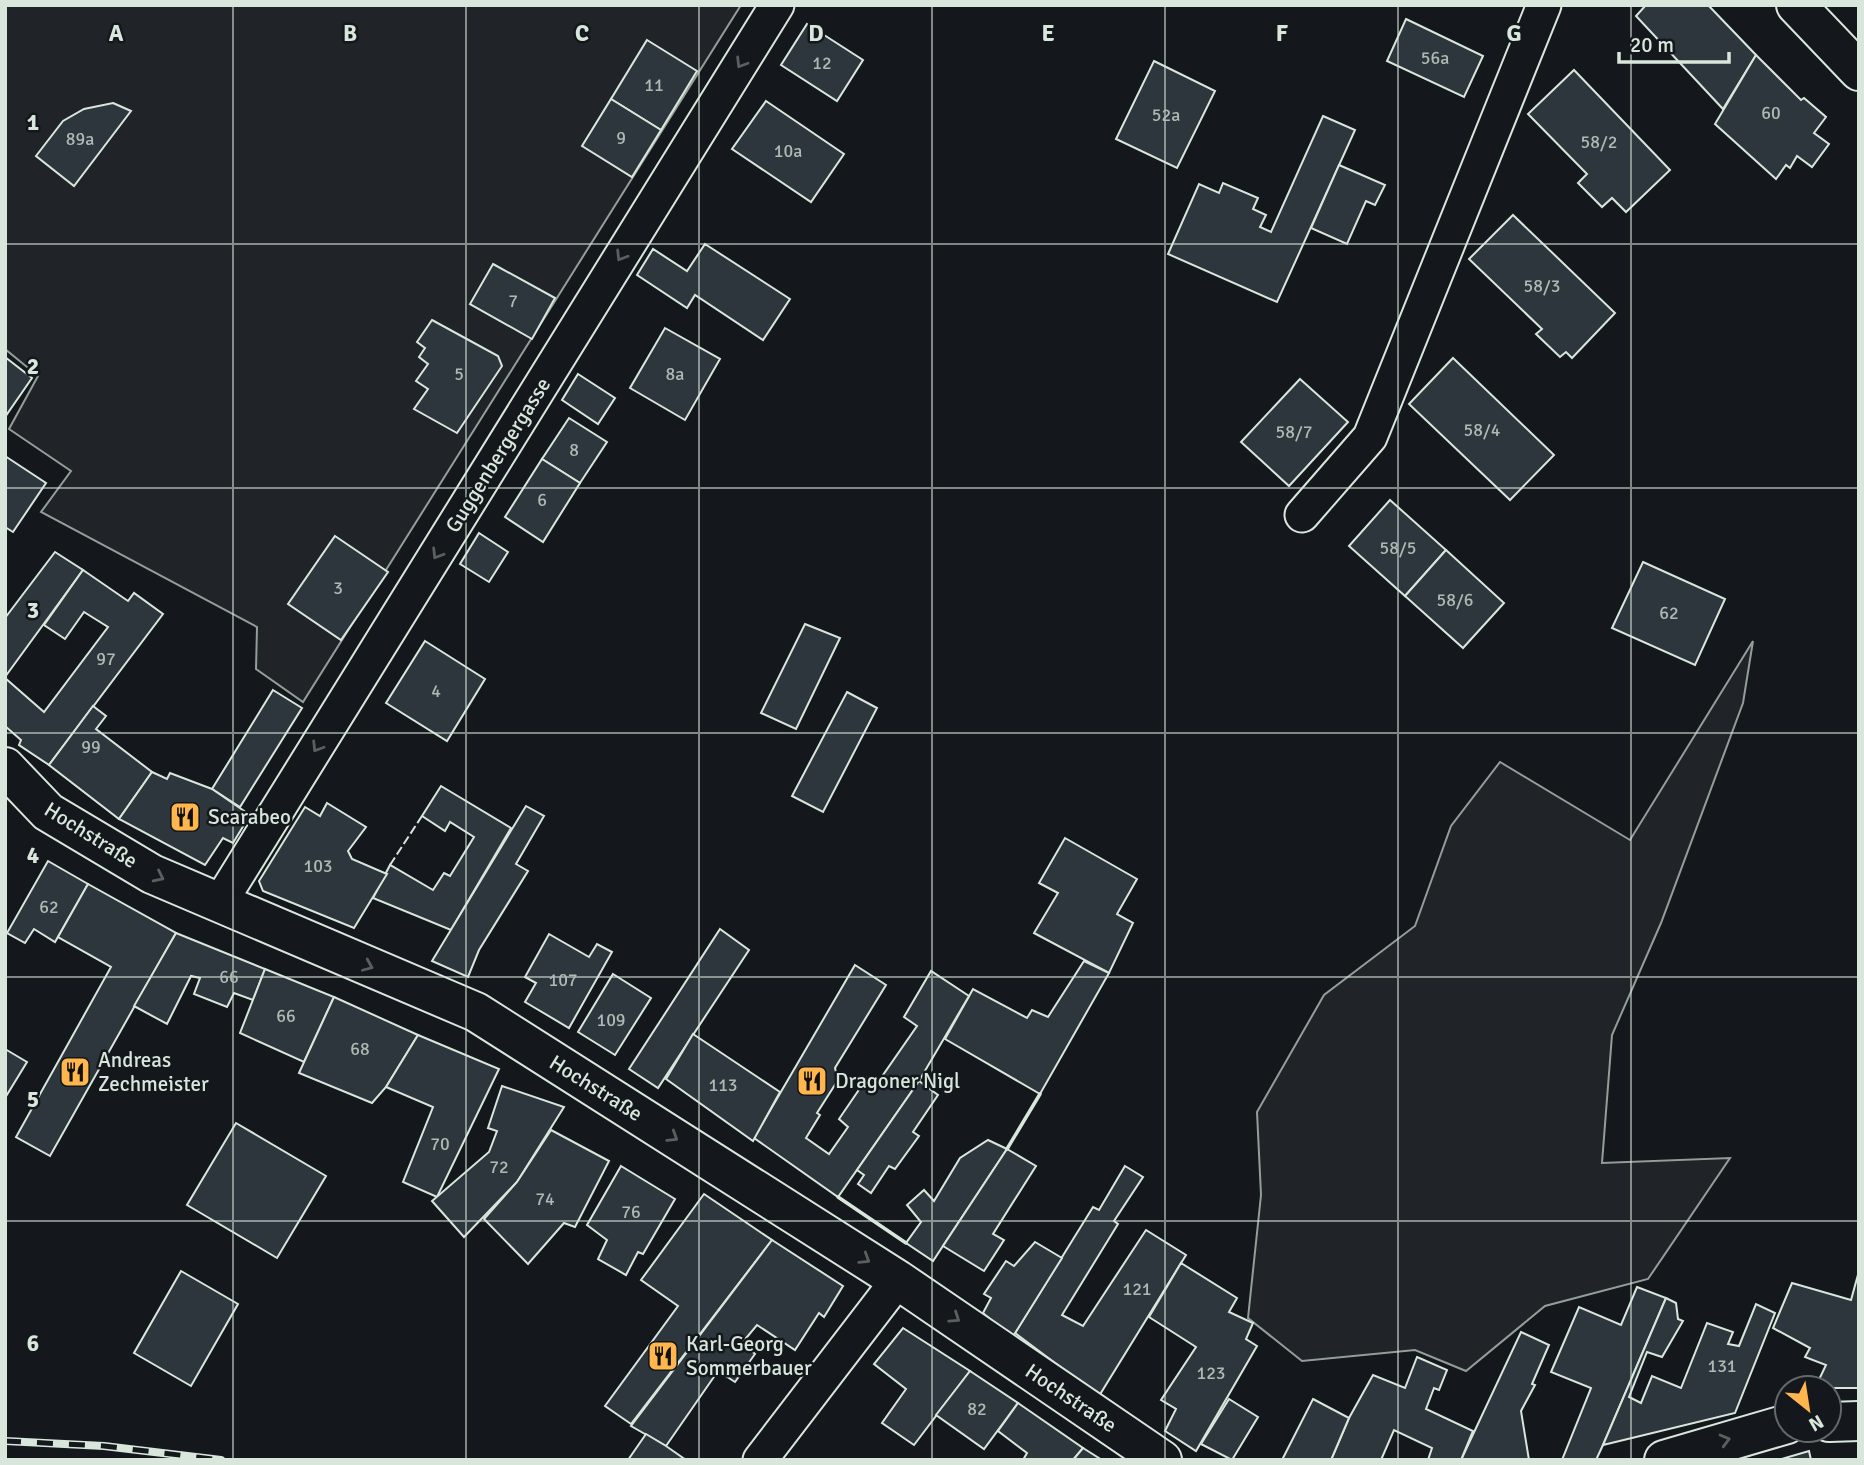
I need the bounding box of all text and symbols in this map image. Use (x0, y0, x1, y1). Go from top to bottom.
text: A (109, 19, 124, 48)
text: B (343, 19, 357, 48)
text: C (575, 19, 589, 48)
text: D (808, 19, 824, 48)
text: E (1041, 19, 1055, 48)
text: F (1276, 19, 1288, 48)
text: G (1506, 19, 1522, 48)
scale bar (1619, 21, 1729, 65)
text: 20 m (1630, 32, 1674, 58)
house number: 56a (1421, 47, 1449, 69)
house number: 12 (812, 52, 832, 74)
one-way arrow (737, 56, 750, 69)
house number: 11 (644, 74, 664, 96)
house number: 60 (1761, 102, 1781, 124)
house number: 52a (1152, 104, 1180, 126)
text: 1 (27, 108, 39, 137)
house number: 9 (616, 127, 626, 149)
house number: 89a (66, 128, 94, 150)
house number: 58/2 (1581, 131, 1617, 153)
house number: 10a (774, 140, 802, 162)
one-way arrow (617, 249, 630, 262)
house number: 58/3 (1524, 275, 1560, 297)
house number: 7 (508, 290, 518, 312)
text: 2 (27, 352, 39, 381)
house number: 5 (454, 363, 464, 385)
house number: 8a (666, 363, 684, 385)
street label: Guggenbergergasse (440, 373, 556, 537)
house number: 58/4 (1464, 419, 1501, 441)
house number: 58/7 (1276, 421, 1312, 443)
house number: 8 (569, 439, 579, 461)
house number: 6 (537, 489, 547, 511)
house number: 58/5 (1380, 537, 1416, 559)
one-way arrow (432, 546, 445, 559)
house number: 3 (333, 577, 343, 599)
house number: 58/6 (1437, 589, 1473, 611)
text: 3 (27, 596, 39, 625)
house number: 62 (1659, 602, 1679, 624)
house number: 97 (96, 648, 116, 670)
house number: 4 (431, 680, 441, 702)
house number: 99 (81, 736, 101, 758)
one-way arrow (312, 740, 325, 753)
street label: Hochstraße (40, 796, 142, 874)
restaurant icon: Scarabeo (168, 800, 202, 834)
place label: Scarabeo (208, 804, 291, 830)
text: 4 (27, 841, 39, 870)
house number: 103 (303, 855, 333, 877)
one-way arrow (152, 868, 164, 882)
house number: 62 (39, 896, 59, 918)
one-way arrow (362, 958, 374, 972)
house number: 66 (219, 966, 239, 988)
house number: 107 (548, 969, 578, 991)
house number: 66 (276, 1005, 296, 1027)
house number: 109 (596, 1009, 626, 1031)
house number: 68 (350, 1038, 370, 1060)
place label: Andreas Zechmeister (98, 1047, 209, 1097)
street label: Hochstraße (545, 1049, 647, 1127)
restaurant icon: Andreas Zechmeister (58, 1055, 92, 1089)
restaurant icon: Dragoner Nigl (795, 1064, 829, 1098)
place label: Dragoner Nigl (835, 1068, 960, 1094)
house number: 113 (708, 1074, 738, 1096)
text: 5 (27, 1085, 39, 1114)
one-way arrow (665, 1128, 678, 1141)
house number: 70 (430, 1133, 450, 1155)
house number: 72 (489, 1156, 509, 1178)
house number: 74 (535, 1188, 555, 1210)
house number: 76 (621, 1201, 641, 1223)
one-way arrow (857, 1250, 870, 1263)
house number: 121 (1122, 1278, 1152, 1300)
one-way arrow (947, 1310, 960, 1323)
text: 6 (27, 1329, 39, 1358)
place label: Karl-Georg Sommerbauer (686, 1331, 812, 1381)
restaurant icon: Karl-Georg Sommerbauer (646, 1339, 680, 1373)
house number: 131 (1707, 1355, 1737, 1377)
street label: Hochstraße (1020, 1358, 1122, 1438)
house number: 123 (1196, 1362, 1226, 1384)
north arrow (1773, 1374, 1843, 1444)
house number: 82 (967, 1398, 987, 1420)
text: N (1804, 1409, 1828, 1437)
one-way arrow (1719, 1434, 1731, 1448)

